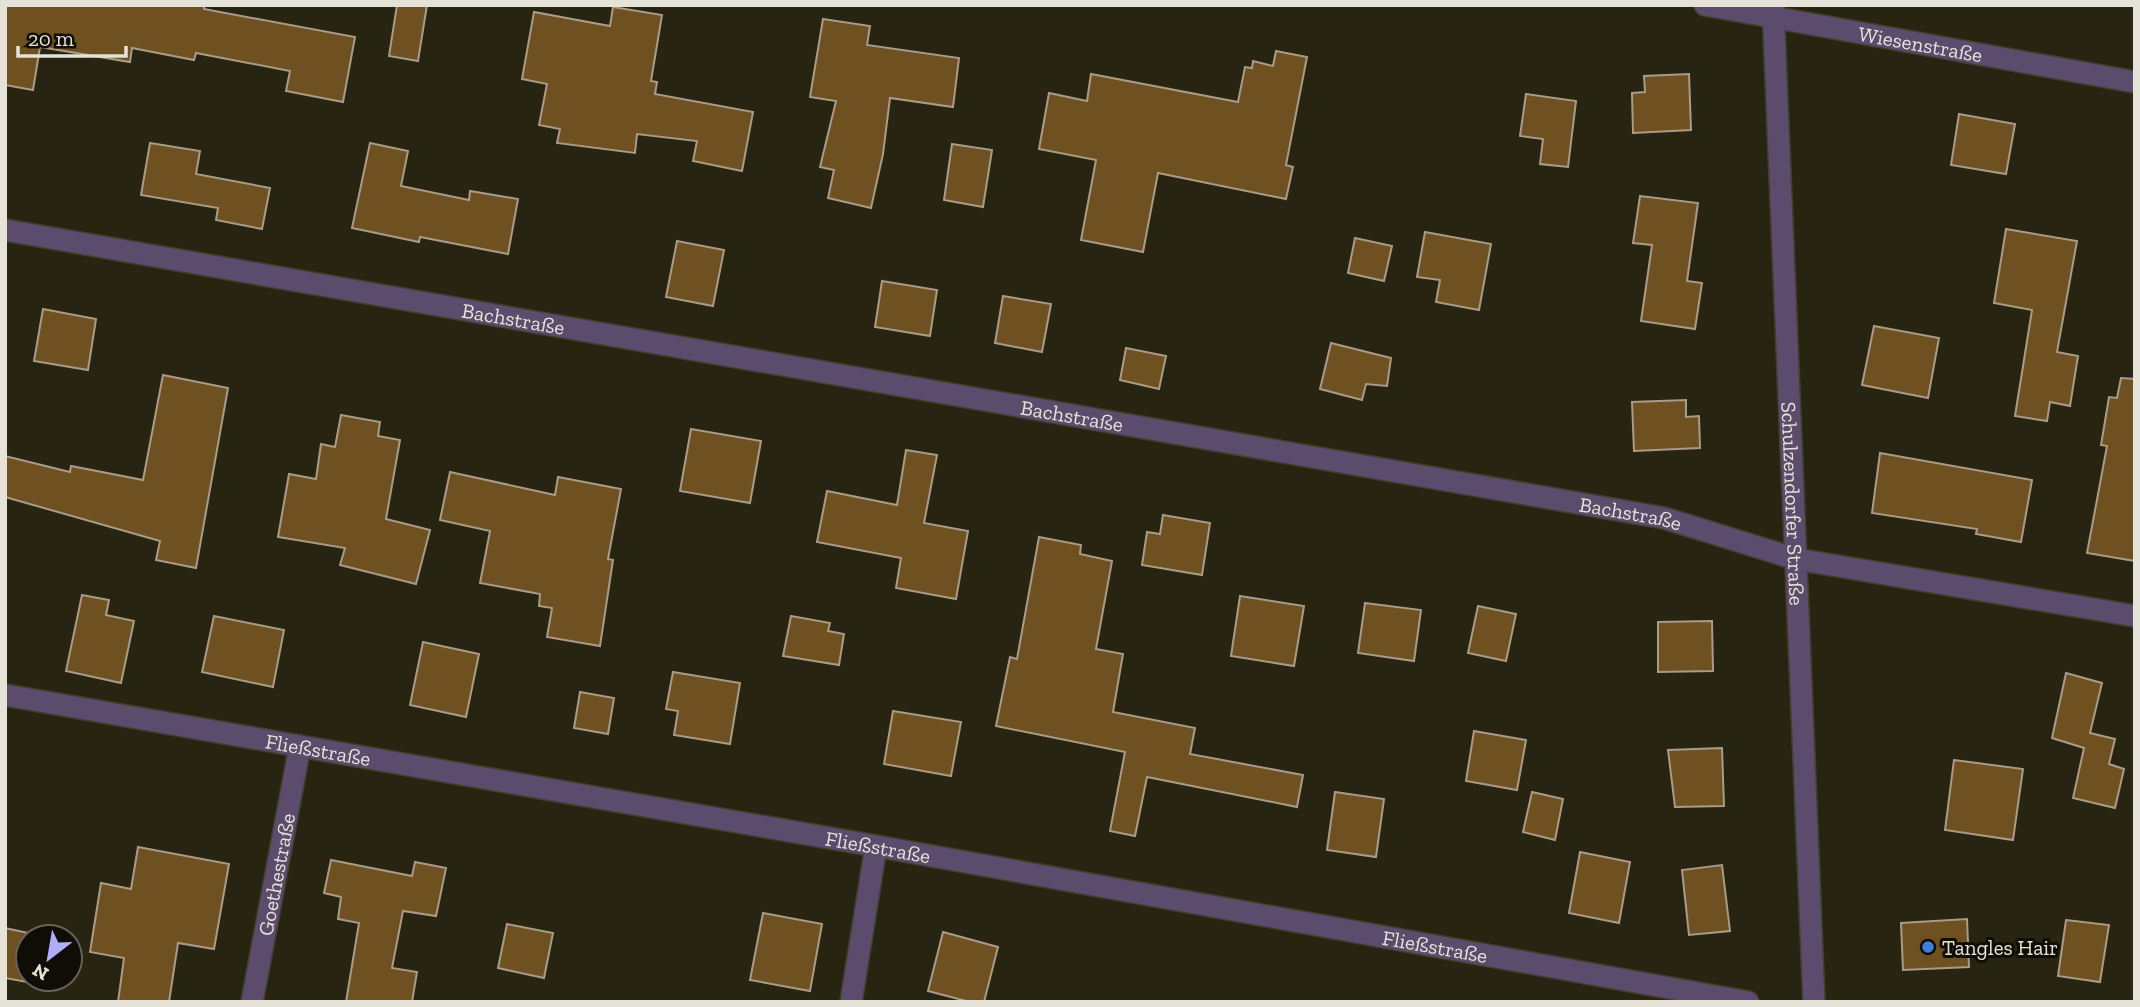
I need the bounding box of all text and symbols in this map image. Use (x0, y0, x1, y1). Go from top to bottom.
scale bar (18, 14, 126, 58)
street label: Wiesenstraße (1856, 20, 1985, 67)
text: 20 m (28, 26, 74, 51)
street label: Bachstraße (460, 297, 567, 339)
street label: Bachstraße (1019, 394, 1125, 436)
street label: Schulzendorfer Straße (1777, 401, 1810, 606)
street label: Bachstraße (1577, 491, 1685, 535)
street label: Fließstraße (264, 728, 373, 771)
street label: Goethestraße (252, 811, 300, 938)
street label: Fließstraße (823, 825, 933, 868)
north arrow (14, 923, 84, 993)
street label: Fließstraße (1381, 924, 1490, 968)
place label: Tangles Hair (1942, 935, 2058, 960)
marker: Tangles Hair (1920, 939, 1936, 955)
text: N (28, 959, 53, 986)

